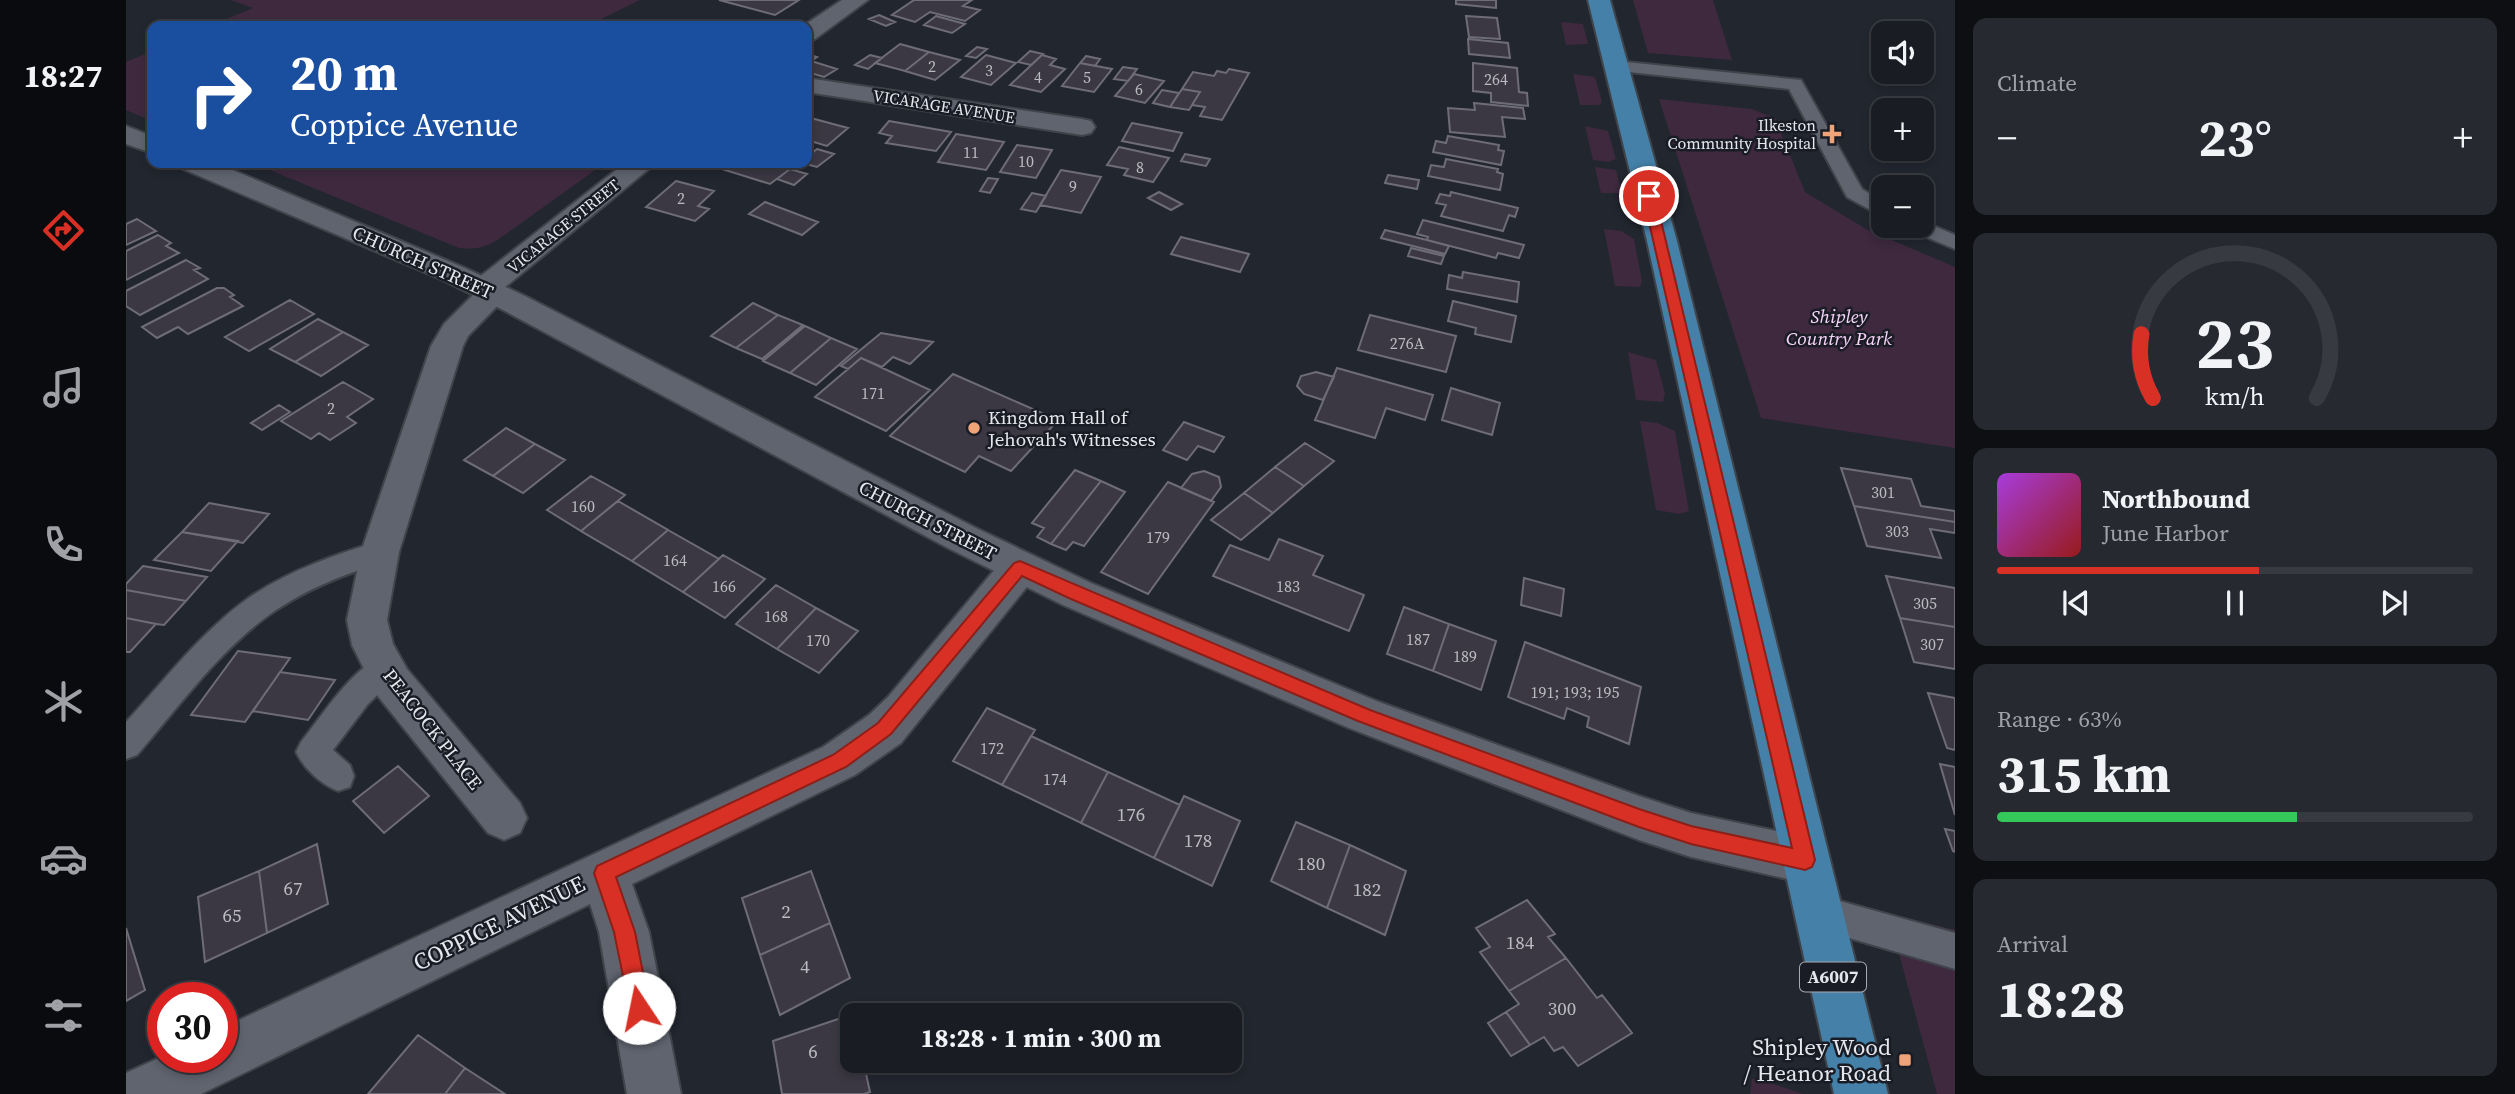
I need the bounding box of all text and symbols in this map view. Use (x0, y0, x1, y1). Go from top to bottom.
map controls (1871, 21, 1934, 238)
button: sound (1871, 21, 1934, 84)
text: 20 m (290, 39, 398, 106)
icon: right (175, 49, 266, 140)
text: 18:27 (24, 54, 102, 98)
house number: 2 (928, 55, 936, 77)
house number: 3 (985, 59, 993, 81)
house number: 4 (1034, 66, 1042, 88)
house number: 5 (1083, 66, 1091, 88)
text: Climate (1997, 67, 2077, 99)
house number: 264 (1484, 68, 1508, 90)
house number: 6 (1135, 78, 1143, 100)
street label: VICARAGE AVENUE (872, 84, 1017, 128)
button: + (1871, 98, 1934, 161)
text: 23° (2198, 102, 2272, 173)
text: Coppice Avenue (290, 103, 518, 147)
text: − (1997, 112, 2017, 164)
text: + (2453, 112, 2473, 164)
place label: Ilkeston Community Hospital (1667, 114, 1816, 154)
marker: Ilkeston Community Hospital (1822, 124, 1842, 144)
house number: 11 (963, 141, 979, 163)
house number: 10 (1018, 150, 1034, 172)
house number: 8 (1136, 156, 1144, 178)
pin (1619, 166, 1679, 226)
street label: VICARAGE STREET (502, 174, 624, 278)
house number: 9 (1069, 175, 1077, 197)
button: − (1871, 175, 1934, 238)
icon: arrive (1630, 177, 1668, 215)
house number: 2 (677, 187, 685, 209)
icon: directions (39, 206, 88, 255)
street label: CHURCH STREET (348, 219, 498, 305)
text: 23 (2196, 293, 2274, 392)
park label: Shipley Country Park (1786, 303, 1892, 351)
house number: 276A (1390, 332, 1425, 354)
icon: music (39, 363, 88, 412)
text: km/h (2205, 379, 2265, 413)
house number: 171 (861, 382, 885, 404)
house number: 2 (327, 397, 335, 419)
place label: Kingdom Hall of Jehovah's Witnesses (987, 404, 1156, 452)
marker: Kingdom Hall of Jehovah's Witnesses (966, 420, 982, 436)
street label: CHURCH STREET (855, 474, 1002, 566)
house number: 301 (1871, 481, 1895, 503)
text: Northbound (2102, 481, 2250, 517)
house number: 160 (571, 495, 595, 517)
text: June Harbor (2102, 517, 2229, 549)
icon: phone (39, 520, 88, 569)
house number: 303 (1885, 520, 1909, 542)
house number: 179 (1146, 526, 1170, 548)
house number: 164 (663, 549, 687, 571)
house number: 166 (712, 575, 736, 597)
house number: 183 (1276, 575, 1300, 597)
icon: previous (2057, 584, 2095, 622)
icon: pause (2216, 584, 2254, 622)
icon: next (2375, 584, 2413, 622)
house number: 305 (1913, 592, 1937, 614)
house number: 168 (764, 605, 788, 627)
house number: 187 (1406, 628, 1430, 650)
house number: 170 (806, 629, 830, 651)
house number: 307 (1920, 633, 1944, 655)
house number: 189 (1453, 645, 1477, 667)
street label: PEACOCK PLACE (378, 663, 488, 795)
icon: climate (39, 677, 88, 726)
house number: 191; 193; 195 (1530, 681, 1620, 703)
text: Range · 63% (1997, 703, 2122, 735)
house number: 172 (980, 737, 1004, 759)
text: 315 km (1997, 738, 2171, 809)
house number: 174 (1043, 768, 1067, 790)
house number: 176 (1117, 801, 1145, 827)
house number: 178 (1184, 827, 1212, 853)
icon: car (39, 834, 88, 883)
house number: 180 (1297, 850, 1325, 876)
street label: COPPICE AVENUE (408, 868, 590, 978)
house number: 67 (283, 875, 303, 901)
house number: 182 (1353, 876, 1381, 902)
house number: 2 (781, 898, 791, 924)
house number: 65 (222, 902, 242, 928)
text: Arrival (1997, 928, 2068, 960)
house number: 184 (1506, 929, 1535, 955)
house number: 4 (800, 953, 810, 979)
road number: A6007 (1800, 962, 1866, 992)
text: 18:28 (1997, 963, 2125, 1034)
position arrow (602, 971, 676, 1045)
speed limit sign: 30 (147, 982, 238, 1073)
icon: filters (39, 991, 88, 1040)
house number: 300 (1548, 995, 1576, 1021)
text: 18:28 · 1 min · 300 m (921, 1020, 1161, 1056)
place label: Shipley Wood / Heanor Road (1744, 1031, 1891, 1089)
house number: 6 (808, 1038, 818, 1064)
marker: Shipley Wood / Heanor Road (1897, 1052, 1913, 1068)

